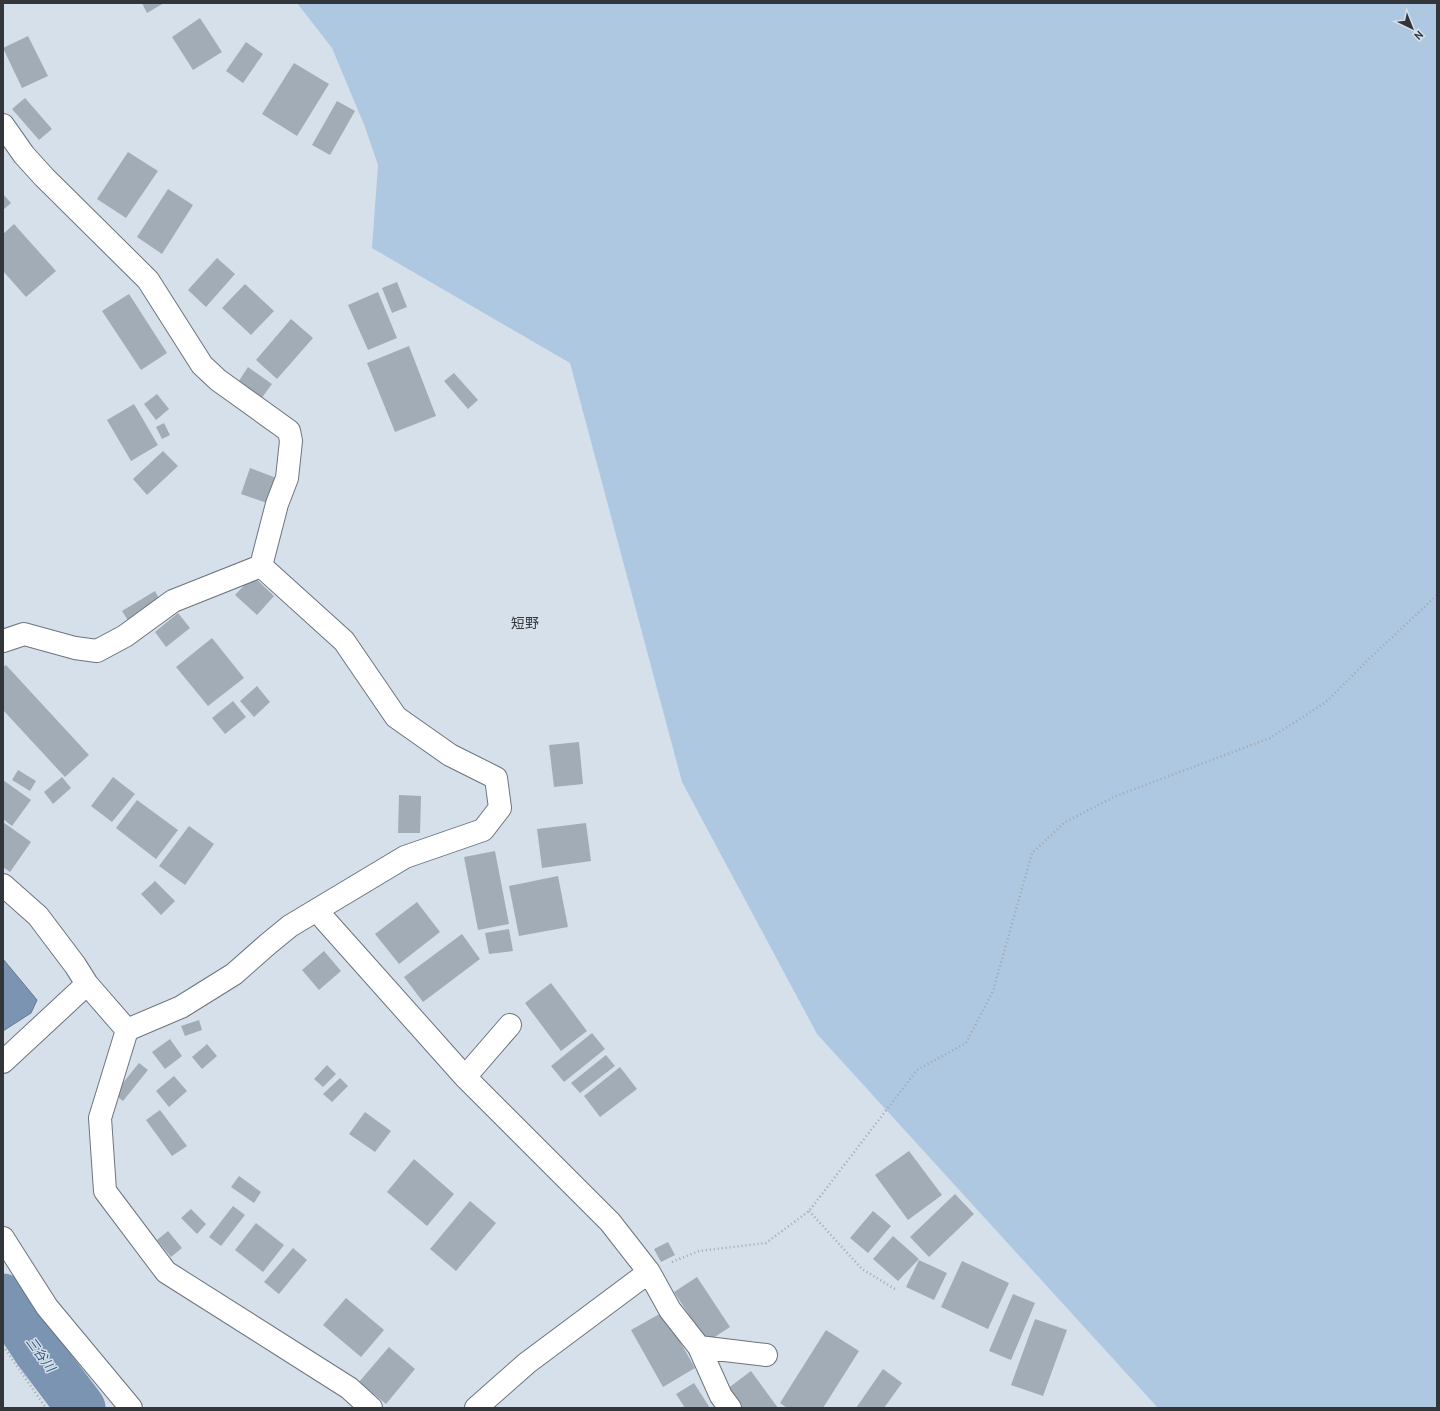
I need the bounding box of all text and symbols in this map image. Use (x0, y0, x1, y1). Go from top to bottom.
north arrow (1392, 8, 1432, 48)
text: N (1411, 28, 1426, 43)
district label: 短野 (511, 614, 539, 632)
water label: 三谷川 (22, 1334, 60, 1377)

